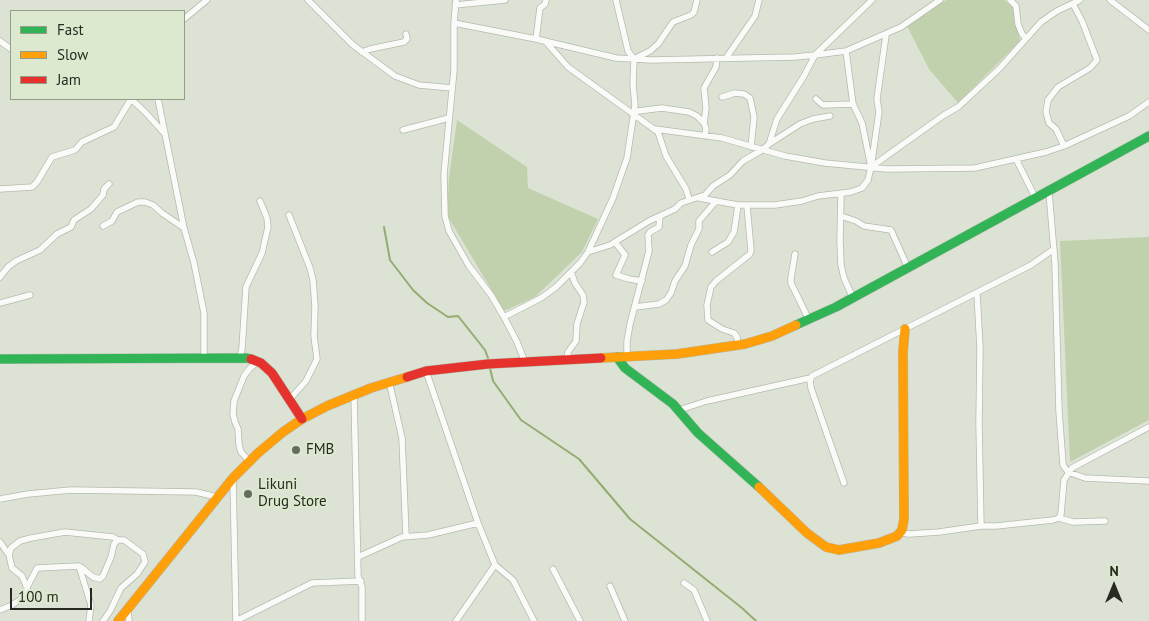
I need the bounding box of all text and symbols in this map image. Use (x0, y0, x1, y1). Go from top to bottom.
legend (10, 10, 185, 100)
text: Fast (57, 20, 84, 39)
text: Slow (57, 45, 88, 64)
text: Jam (57, 70, 81, 89)
place label: FMB (306, 441, 334, 459)
marker: FMB (290, 444, 302, 456)
place label: Likuni Drug Store (258, 476, 327, 511)
marker: Likuni Drug Store (242, 488, 254, 500)
north arrow (1089, 561, 1139, 611)
text: N (1109, 562, 1119, 580)
scale bar (12, 578, 95, 610)
text: 100 m (18, 587, 59, 606)

